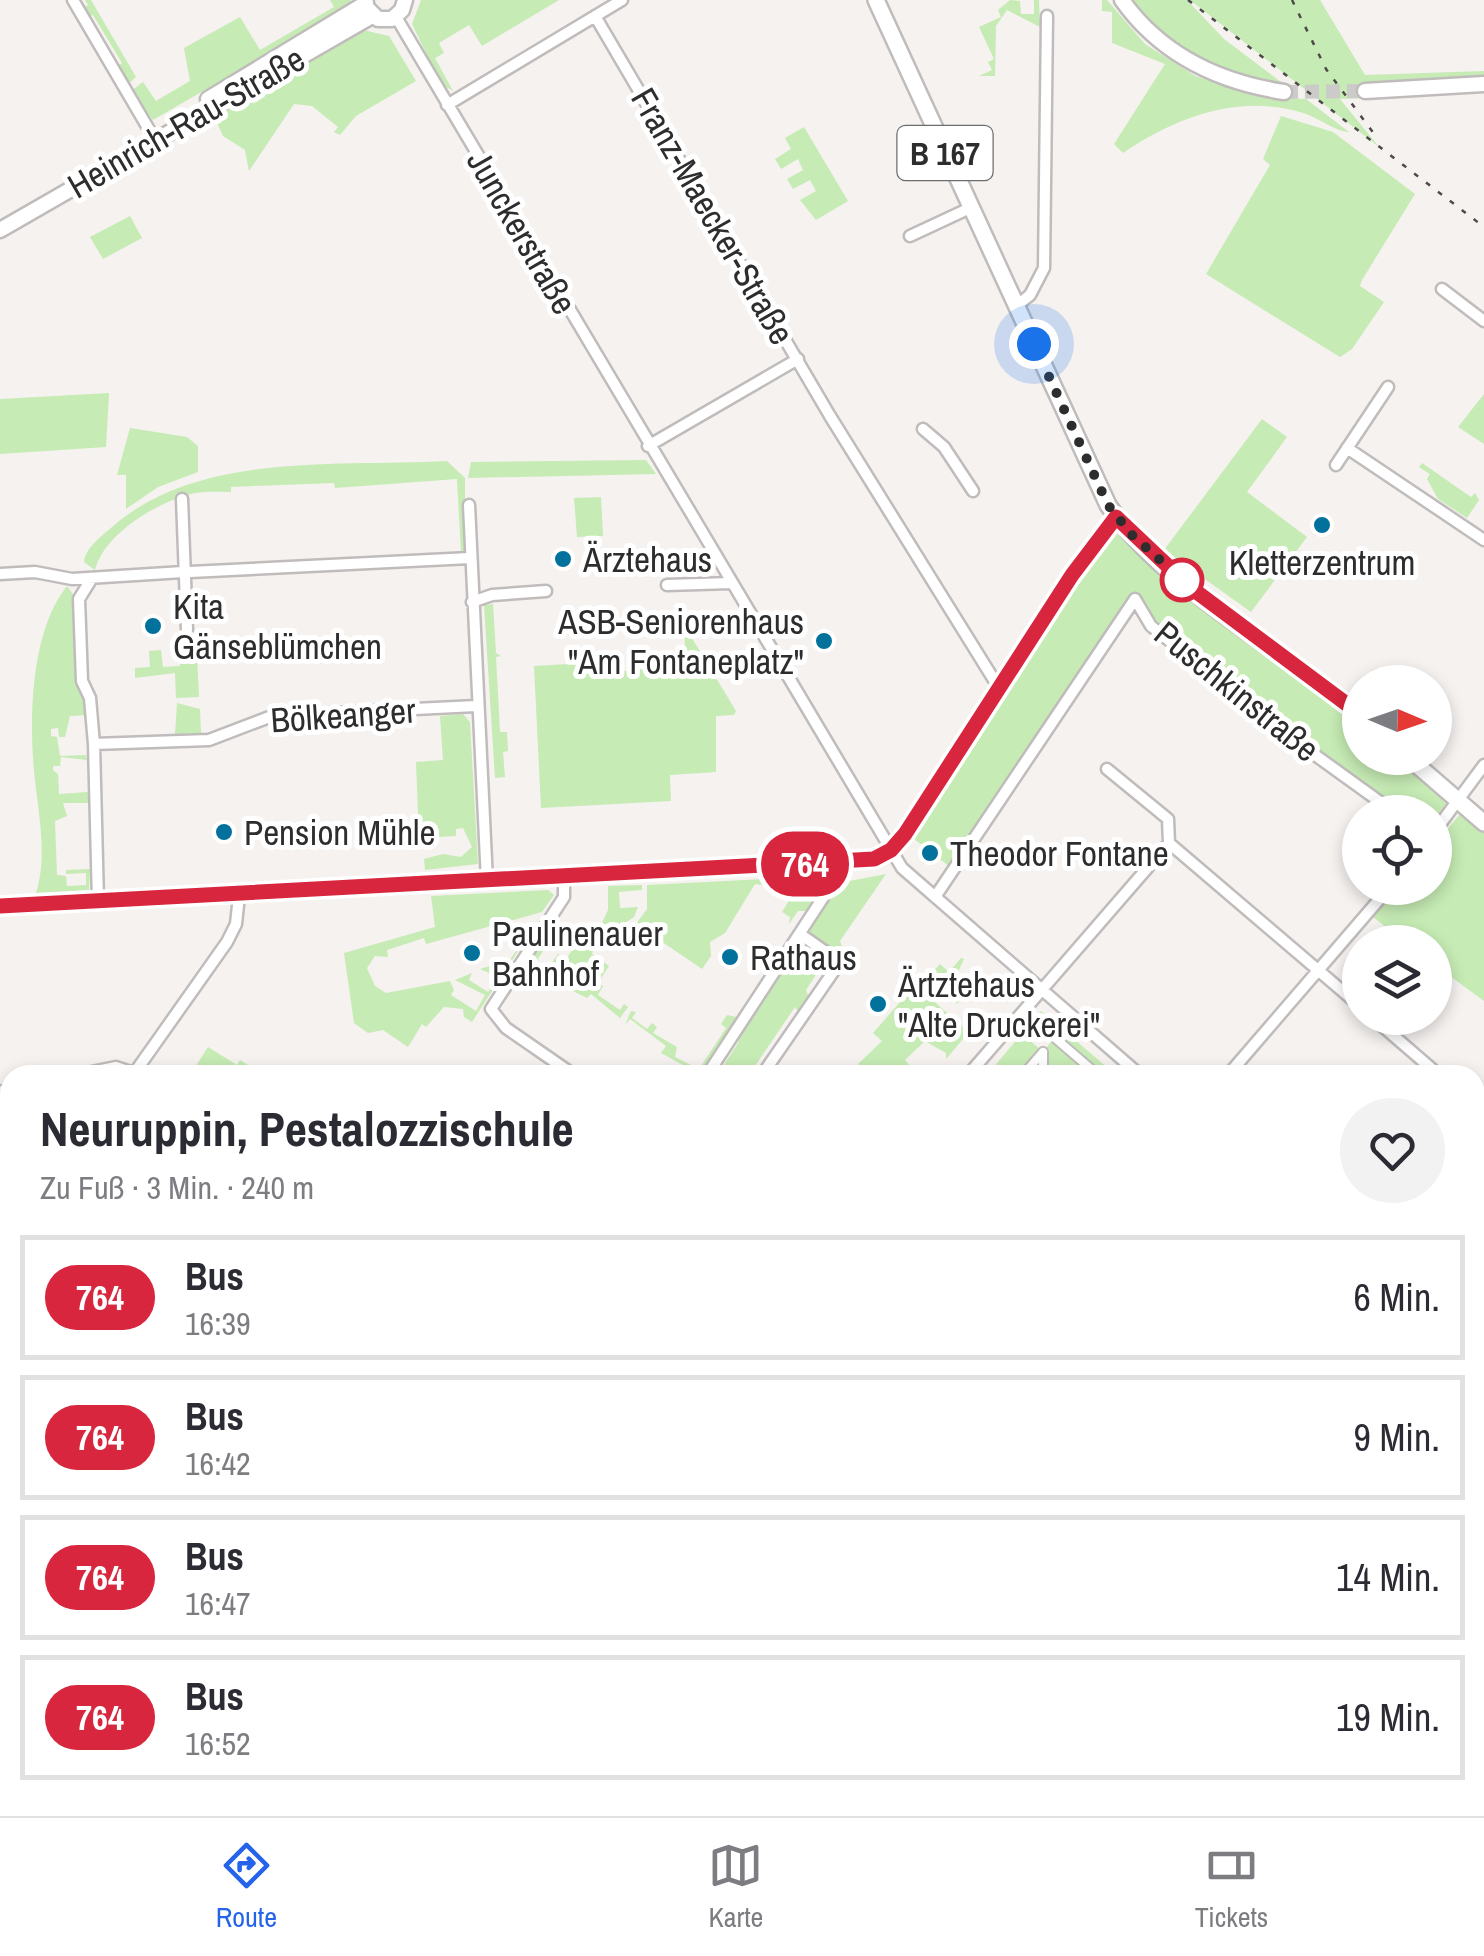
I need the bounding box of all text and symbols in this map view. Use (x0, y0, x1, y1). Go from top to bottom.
street label: Heinrich-Rau-Straße (59, 35, 313, 209)
street label: Franz-Maecker-Straße (620, 79, 806, 353)
road number: B 167 (898, 126, 992, 180)
street label: Junckerstraße (456, 142, 588, 322)
your location (1009, 319, 1059, 369)
marker: Kletterzentrum (1311, 514, 1333, 536)
place label: Ärztehaus (582, 536, 712, 583)
place label: Kletterzentrum (1229, 539, 1415, 586)
marker: Ärztehaus (552, 548, 574, 570)
unlabelled marker (1161, 559, 1203, 601)
place label: Kita Gänseblümchen (173, 583, 382, 670)
place label: ASB-Seniorenhaus "Am Fontaneplatz" (557, 598, 804, 685)
street label: Puschkinstraße (1145, 610, 1329, 772)
marker: Kita Gänseblümchen (142, 615, 164, 637)
marker: ASB-Seniorenhaus "Am Fontaneplatz" (813, 630, 835, 652)
north arrow (1342, 665, 1452, 775)
map controls (1342, 665, 1452, 1035)
street label: Bölkeanger (269, 686, 417, 744)
button: locate (1342, 795, 1452, 905)
place label: Pension Mühle (244, 809, 435, 856)
marker: Pension Mühle (213, 821, 235, 843)
place label: Theodor Fontane (950, 830, 1169, 877)
line badge: 764 (748, 832, 862, 896)
text: 764 (781, 841, 829, 888)
marker: Theodor Fontane (919, 842, 941, 864)
place label: Paulinenauer Bahnhof (492, 910, 663, 997)
button: layers (1342, 925, 1452, 1035)
place label: Rathaus (750, 934, 857, 981)
marker: Paulinenauer Bahnhof (461, 942, 483, 964)
marker: Rathaus (719, 946, 741, 968)
place label: Ärtztehaus "Alte Druckerei" (897, 961, 1100, 1048)
marker: Ärtztehaus "Alte Druckerei" (867, 993, 889, 1015)
text: Neuruppin, Pestalozzischule (40, 1096, 574, 1161)
button: heart (1340, 1098, 1445, 1203)
text: Zu Fuß · 3 Min. · 240 m (40, 1166, 314, 1209)
text: Bus (185, 1251, 244, 1302)
text: 6 Min. (1353, 1272, 1440, 1323)
text: 764 (76, 1274, 124, 1321)
text: 16:39 (185, 1302, 251, 1345)
text: Bus (185, 1391, 244, 1442)
text: 9 Min. (1353, 1412, 1440, 1463)
text: 764 (76, 1414, 124, 1461)
text: 16:42 (185, 1442, 251, 1485)
text: Bus (185, 1531, 244, 1582)
text: 14 Min. (1336, 1552, 1440, 1603)
text: 764 (76, 1554, 124, 1601)
text: 16:47 (185, 1582, 251, 1625)
text: Bus (185, 1671, 244, 1722)
text: 19 Min. (1336, 1692, 1440, 1743)
text: 764 (76, 1694, 124, 1741)
text: 16:52 (185, 1722, 251, 1765)
tab: Route (216, 1838, 277, 1936)
tab: Karte (708, 1838, 763, 1936)
tab: Tickets (1195, 1838, 1268, 1936)

